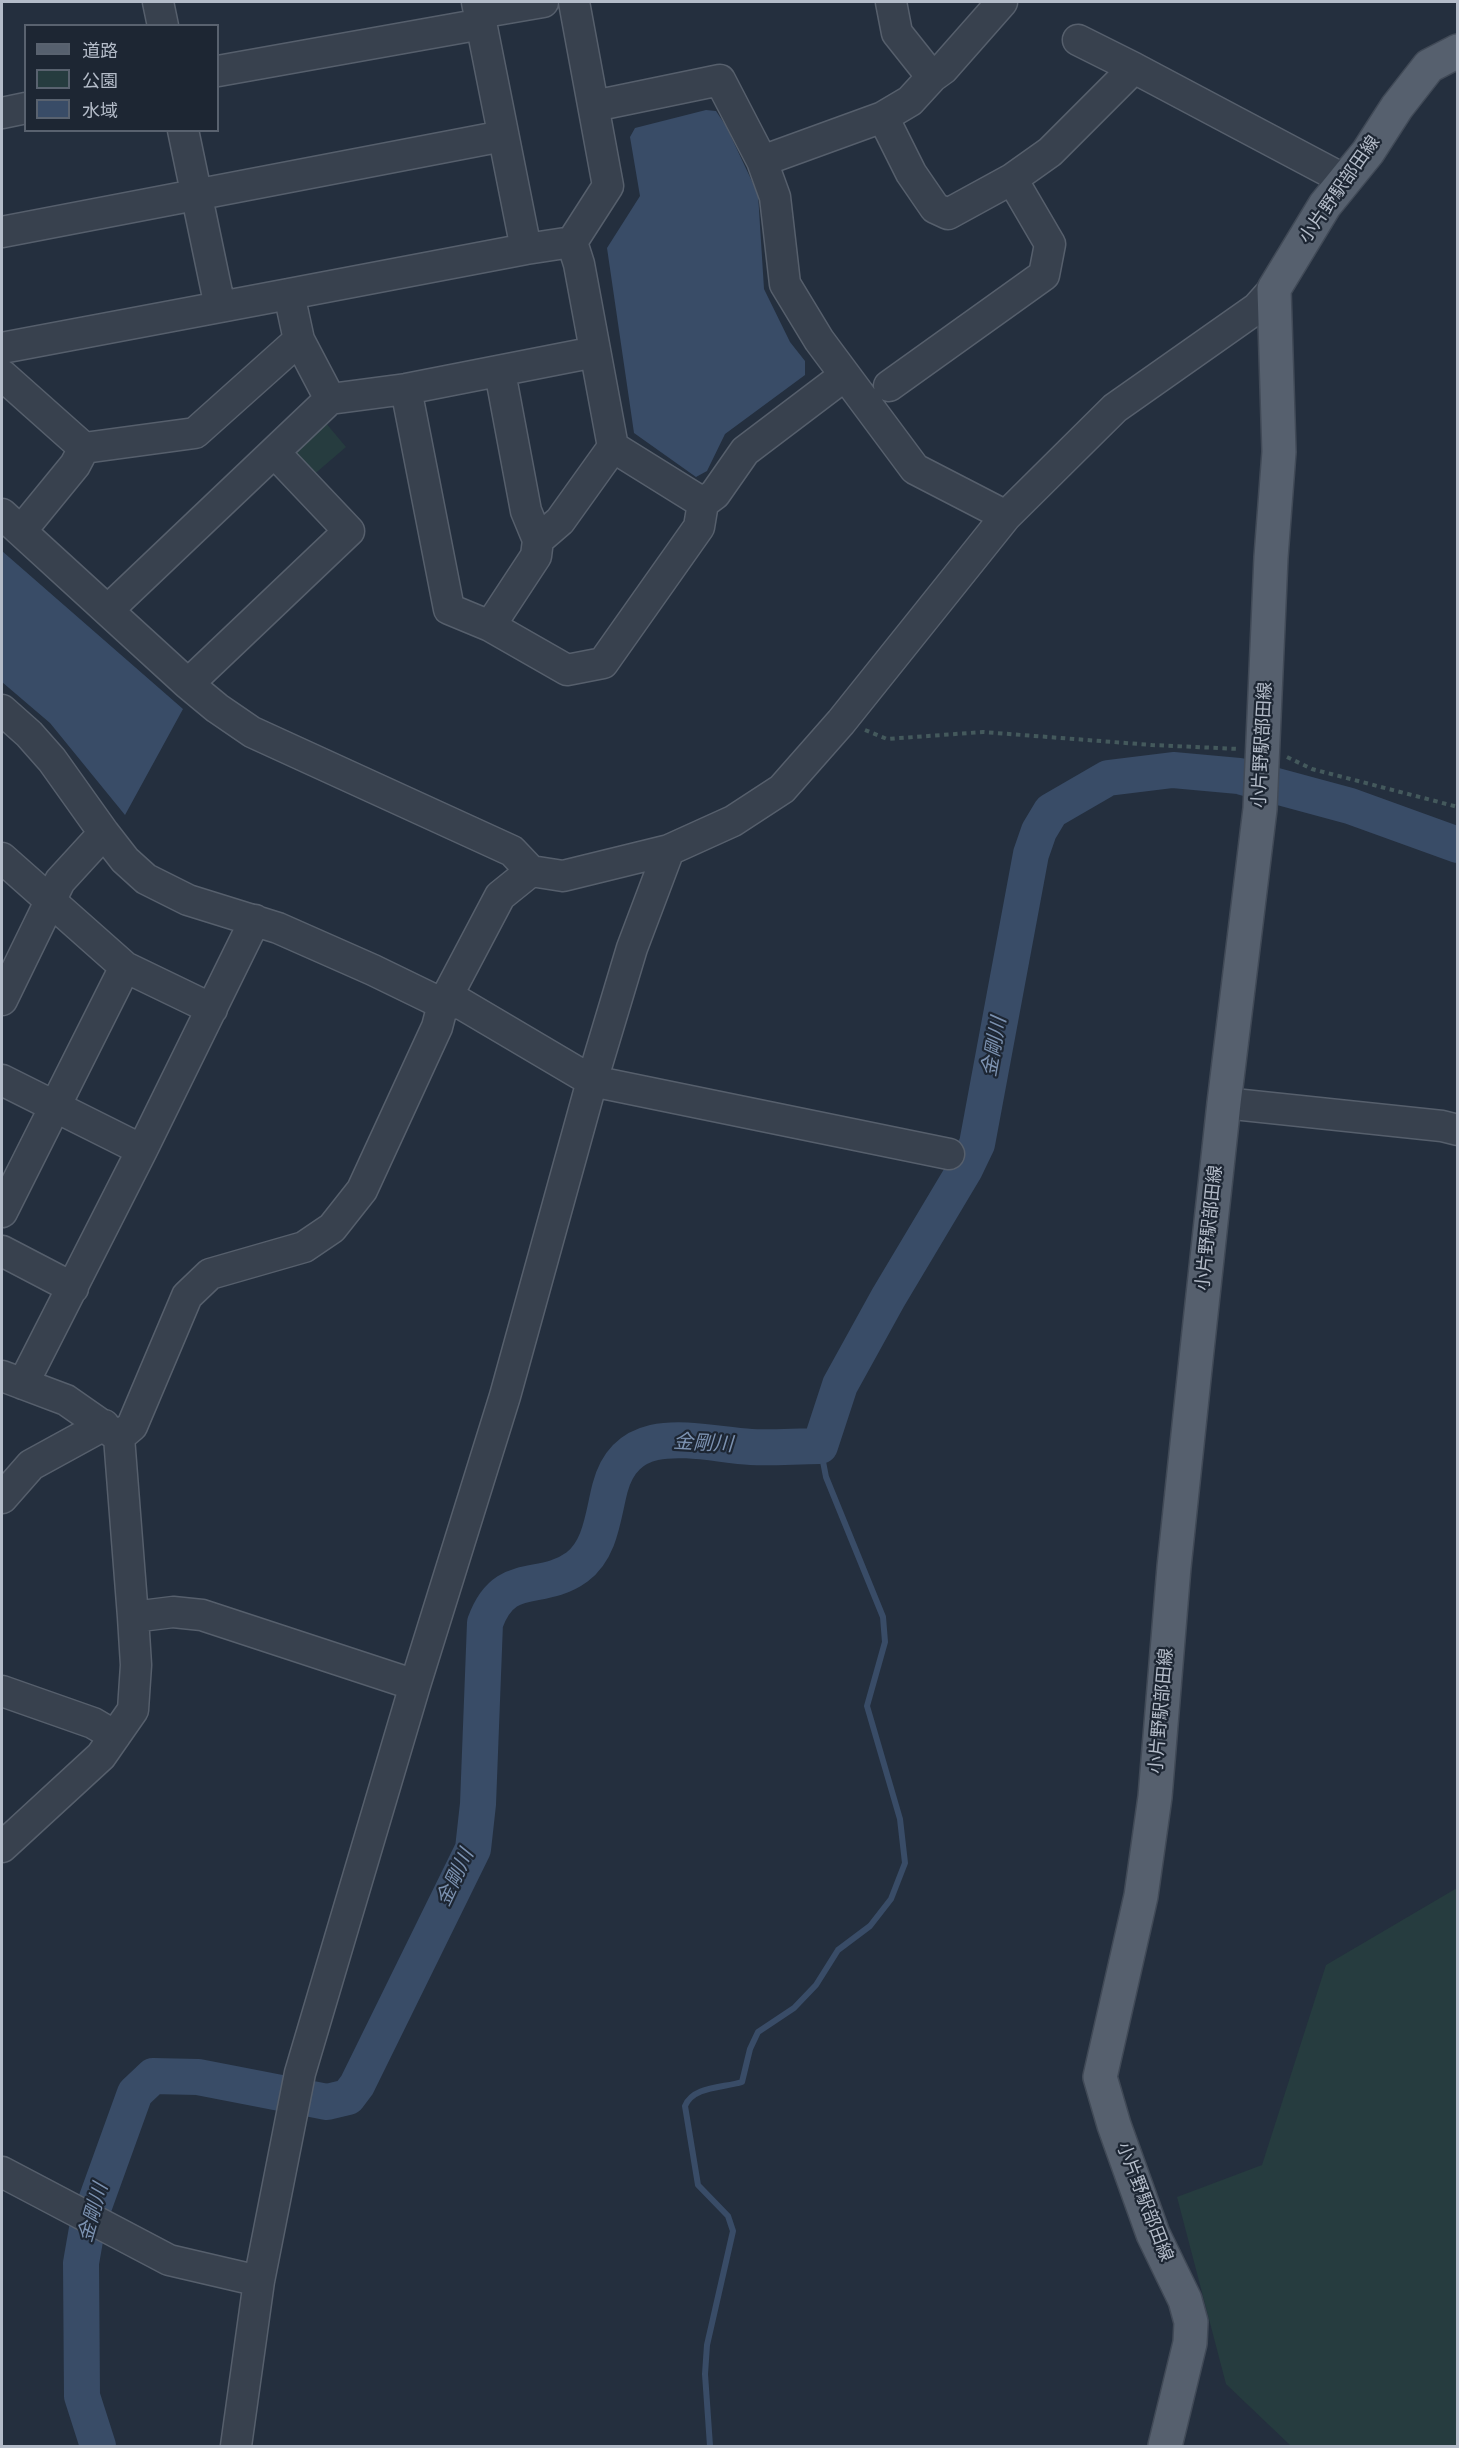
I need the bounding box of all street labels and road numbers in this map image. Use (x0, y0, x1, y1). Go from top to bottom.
street label: 小片野駅部田線 (1295, 132, 1385, 248)
street label: 小片野駅部田線 (1249, 682, 1277, 808)
street label: 小片野駅部田線 (1193, 1164, 1227, 1292)
street label: 小片野駅部田線 (1146, 1647, 1178, 1775)
street label: 小片野駅部田線 (1111, 2139, 1177, 2265)

